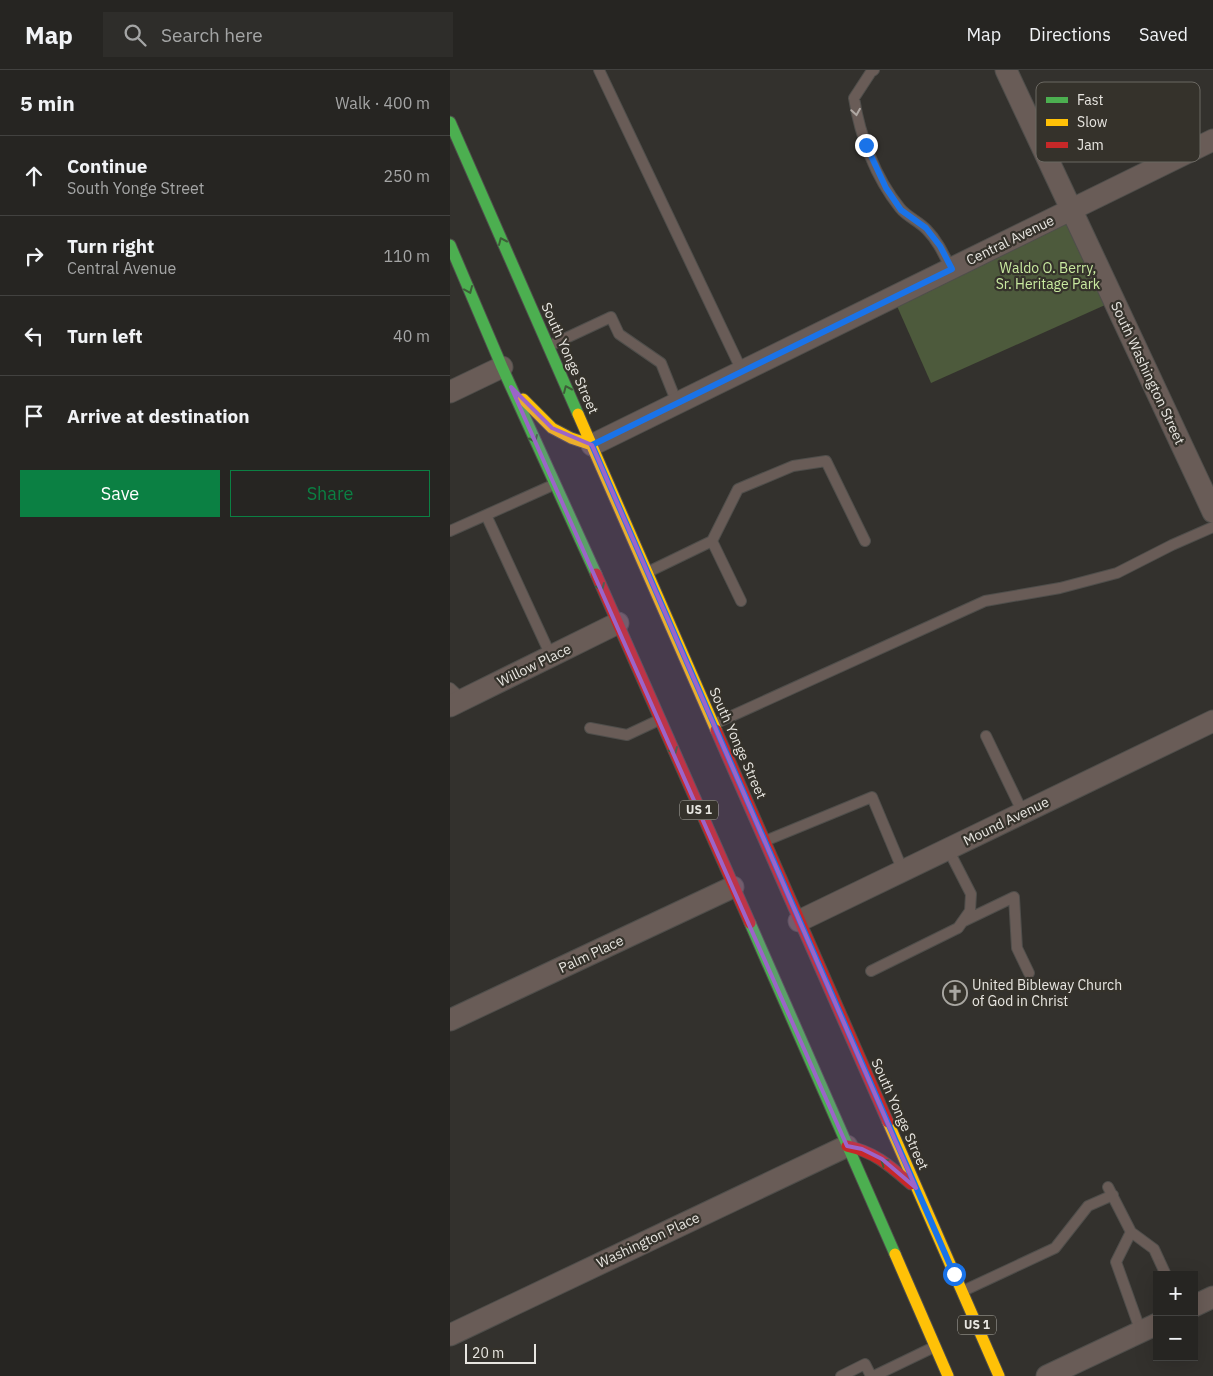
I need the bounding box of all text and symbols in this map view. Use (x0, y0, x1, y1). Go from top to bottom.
search box (103, 12, 453, 57)
text: Map (25, 19, 73, 51)
icon: search (121, 21, 149, 49)
text: Search here (161, 23, 263, 47)
text: Map (966, 23, 1001, 46)
text: Directions (1029, 23, 1111, 46)
text: Saved (1139, 23, 1188, 46)
legend (1036, 82, 1200, 162)
text: 5 min (20, 89, 75, 117)
text: Fast (1077, 91, 1103, 109)
text: Walk · 400 m (335, 93, 430, 113)
one-way arrow (851, 108, 861, 116)
text: Slow (1077, 113, 1108, 131)
route end (855, 134, 878, 157)
text: Jam (1077, 136, 1104, 154)
text: Continue (67, 154, 147, 178)
icon: ahead (20, 162, 48, 190)
text: 250 m (383, 166, 430, 186)
text: South Yonge Street (67, 178, 204, 198)
street label: Central Avenue (963, 211, 1057, 269)
text: Turn right (67, 234, 154, 258)
one-way arrow (497, 237, 508, 246)
icon: right (20, 242, 48, 270)
text: 110 m (383, 246, 430, 266)
text: Central Avenue (67, 258, 176, 278)
park label: Waldo O. Berry, Sr. Heritage Park (996, 259, 1101, 293)
one-way arrow (463, 285, 474, 294)
street label: South Yonge Street (537, 299, 603, 417)
street label: South Washington Street (1107, 299, 1189, 448)
icon: left (20, 322, 48, 350)
text: Turn left (67, 324, 143, 348)
text: 40 m (393, 326, 430, 346)
one-way arrow (563, 385, 574, 394)
icon: arrive (20, 402, 48, 430)
text: Arrive at destination (67, 404, 250, 428)
one-way arrow (528, 433, 538, 442)
button: Save (20, 470, 220, 517)
button: Share (230, 470, 430, 517)
one-way arrow (595, 582, 605, 591)
street label: Willow Place (494, 639, 574, 691)
street label: South Yonge Street (705, 684, 771, 802)
one-way arrow (667, 746, 678, 755)
street label: Mound Avenue (960, 792, 1052, 850)
road number: US 1 (680, 800, 718, 820)
street label: Palm Place (556, 931, 627, 977)
place label: United Bibleway Church of God in Christ (972, 976, 1122, 1010)
church icon: United Bibleway Church of God in Christ (942, 980, 968, 1006)
street label: South Yonge Street (867, 1055, 933, 1173)
one-way arrow (880, 1159, 890, 1168)
street label: Washington Place (594, 1208, 703, 1272)
route start (943, 1263, 966, 1286)
map controls (1153, 1271, 1198, 1361)
button: + (1153, 1271, 1198, 1316)
road number: US 1 (958, 1316, 996, 1334)
button: − (1153, 1316, 1198, 1361)
scale bar (465, 1341, 536, 1364)
text: 20 m (472, 1344, 504, 1362)

